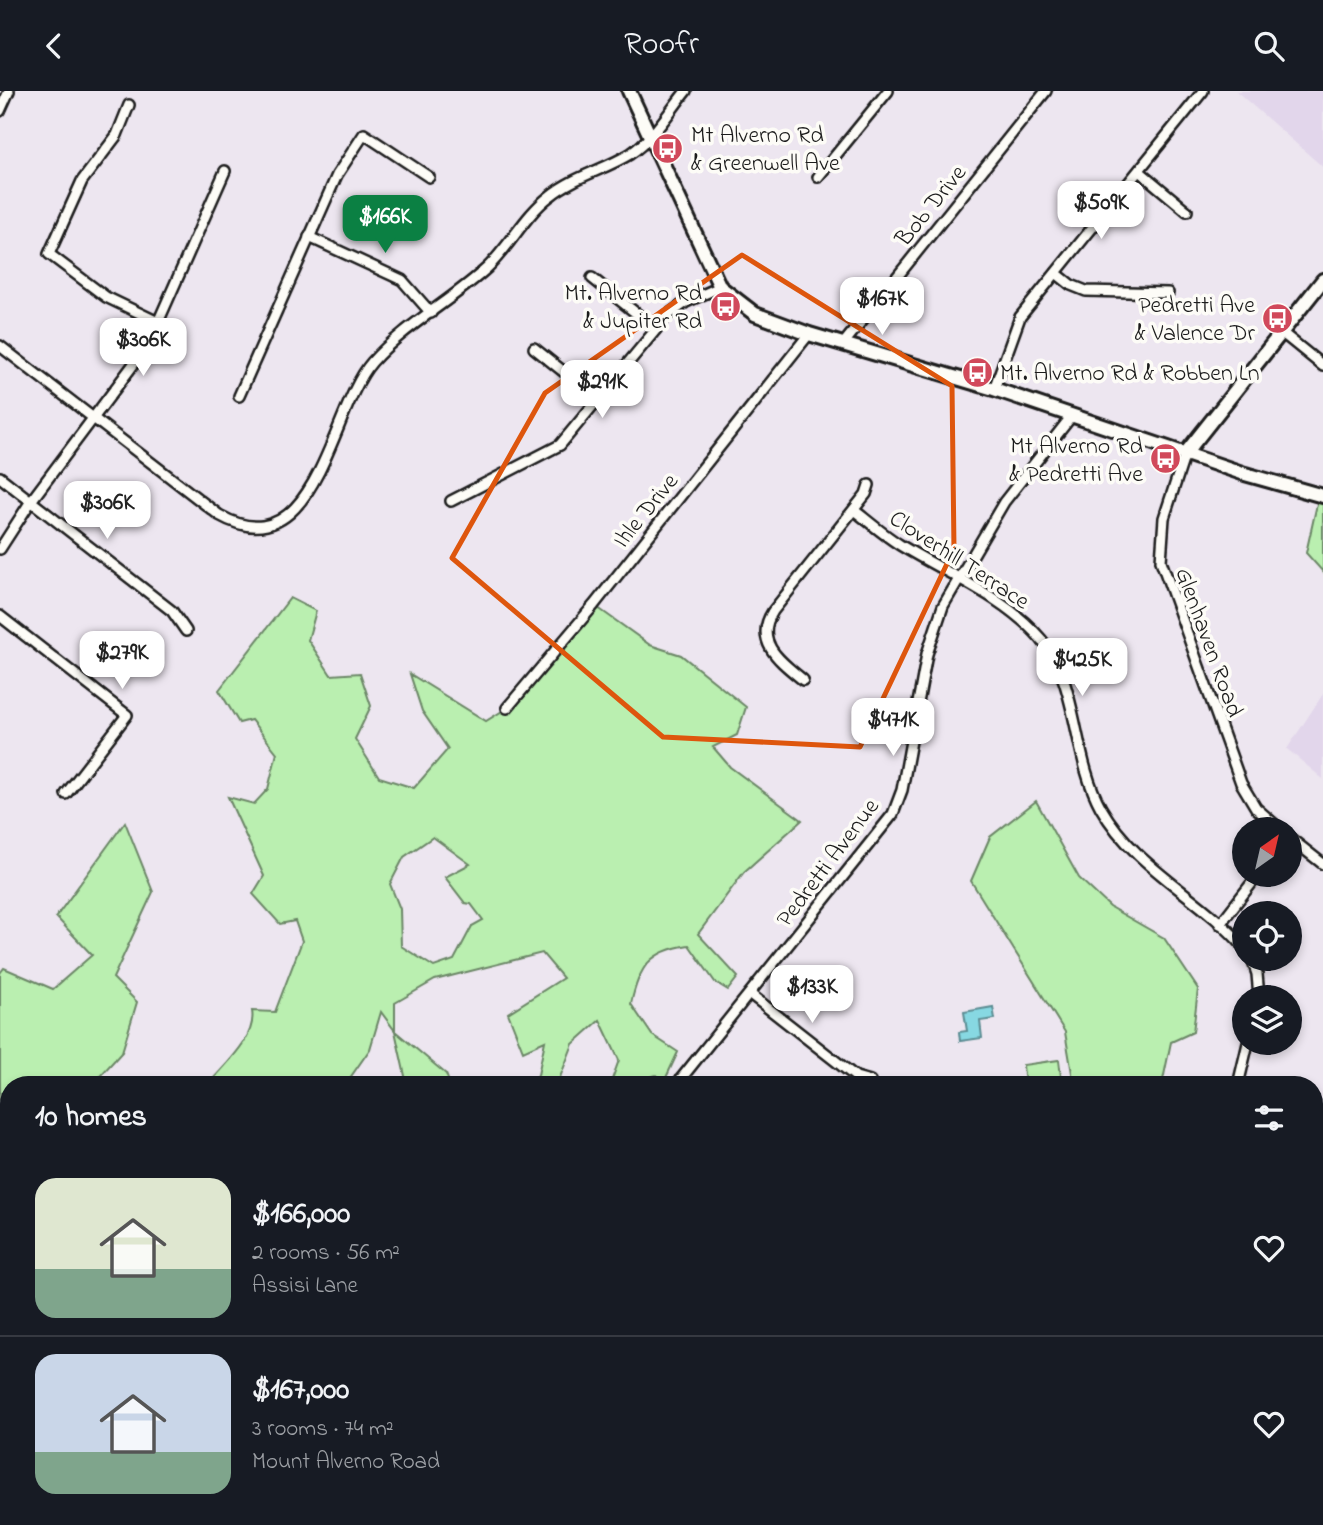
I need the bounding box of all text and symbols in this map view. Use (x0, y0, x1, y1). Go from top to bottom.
text: Roofr (624, 22, 699, 69)
icon: back (35, 27, 73, 65)
icon: search (1250, 27, 1288, 65)
place label: Mt Alverno Rd & Greenwell Ave (691, 119, 840, 182)
bus stop icon: Mt Alverno Rd & Greenwell Ave (651, 131, 685, 165)
street label: Bob Drive (887, 158, 976, 256)
pin: $509K (1052, 181, 1150, 241)
text: $509K (1073, 187, 1129, 220)
pin: $166K (336, 195, 434, 255)
text: $166K (359, 201, 411, 234)
place label: Mt. Alverno Rd & Jupiter Rd (564, 277, 703, 340)
pin: $167K (833, 278, 931, 337)
text: $167K (856, 283, 908, 316)
bus stop icon: Mt. Alverno Rd & Jupiter Rd (708, 289, 742, 323)
place label: Pedretti Ave & Valence Dr (1135, 289, 1256, 352)
bus stop icon: Pedretti Ave & Valence Dr (1261, 301, 1295, 335)
pin: $306K (94, 319, 192, 378)
text: $306K (116, 324, 170, 357)
bus stop icon: Mt. Alverno Rd & Robben Ln (960, 355, 994, 389)
place label: Mt. Alverno Rd & Robben Ln (1000, 357, 1260, 392)
pin: $291K (553, 361, 651, 420)
text: $291K (577, 366, 627, 399)
place label: Mt Alverno Rd & Pedretti Ave (1009, 430, 1144, 493)
bus stop icon: Mt Alverno Rd & Pedretti Ave (1149, 442, 1183, 476)
street label: Ihle Drive (606, 466, 688, 557)
pin: $306K (58, 482, 156, 541)
text: $306K (80, 487, 134, 520)
street label: Cloverhill Terrace (881, 502, 1036, 620)
street label: Glenhaven Road (1164, 563, 1251, 723)
pin: $279K (73, 631, 171, 691)
text: $279K (96, 637, 148, 670)
pin: $425K (1033, 639, 1131, 698)
text: $425K (1052, 644, 1112, 677)
pin: $471K (844, 699, 942, 758)
text: $471K (867, 704, 919, 737)
street label: Pedretti Avenue (769, 792, 889, 935)
north arrow (1232, 817, 1302, 887)
map controls (1232, 817, 1302, 1055)
button: locate (1232, 901, 1302, 971)
pin: $133K (763, 965, 861, 1025)
text: $133K (786, 971, 838, 1004)
button: layers (1232, 985, 1302, 1055)
text: 10 homes (35, 1096, 147, 1140)
icon: filters (1250, 1099, 1288, 1137)
text: $166,000 (252, 1193, 350, 1237)
icon: home (91, 1206, 175, 1290)
icon: heart (1250, 1229, 1288, 1267)
text: 2 rooms · 56 m² (252, 1237, 400, 1270)
text: Assisi Lane (252, 1270, 358, 1303)
text: $167,000 (252, 1369, 349, 1413)
icon: home (91, 1382, 175, 1466)
icon: heart (1250, 1405, 1288, 1443)
text: 3 rooms · 74 m² (252, 1413, 394, 1446)
text: Mount Alverno Road (252, 1446, 440, 1479)

